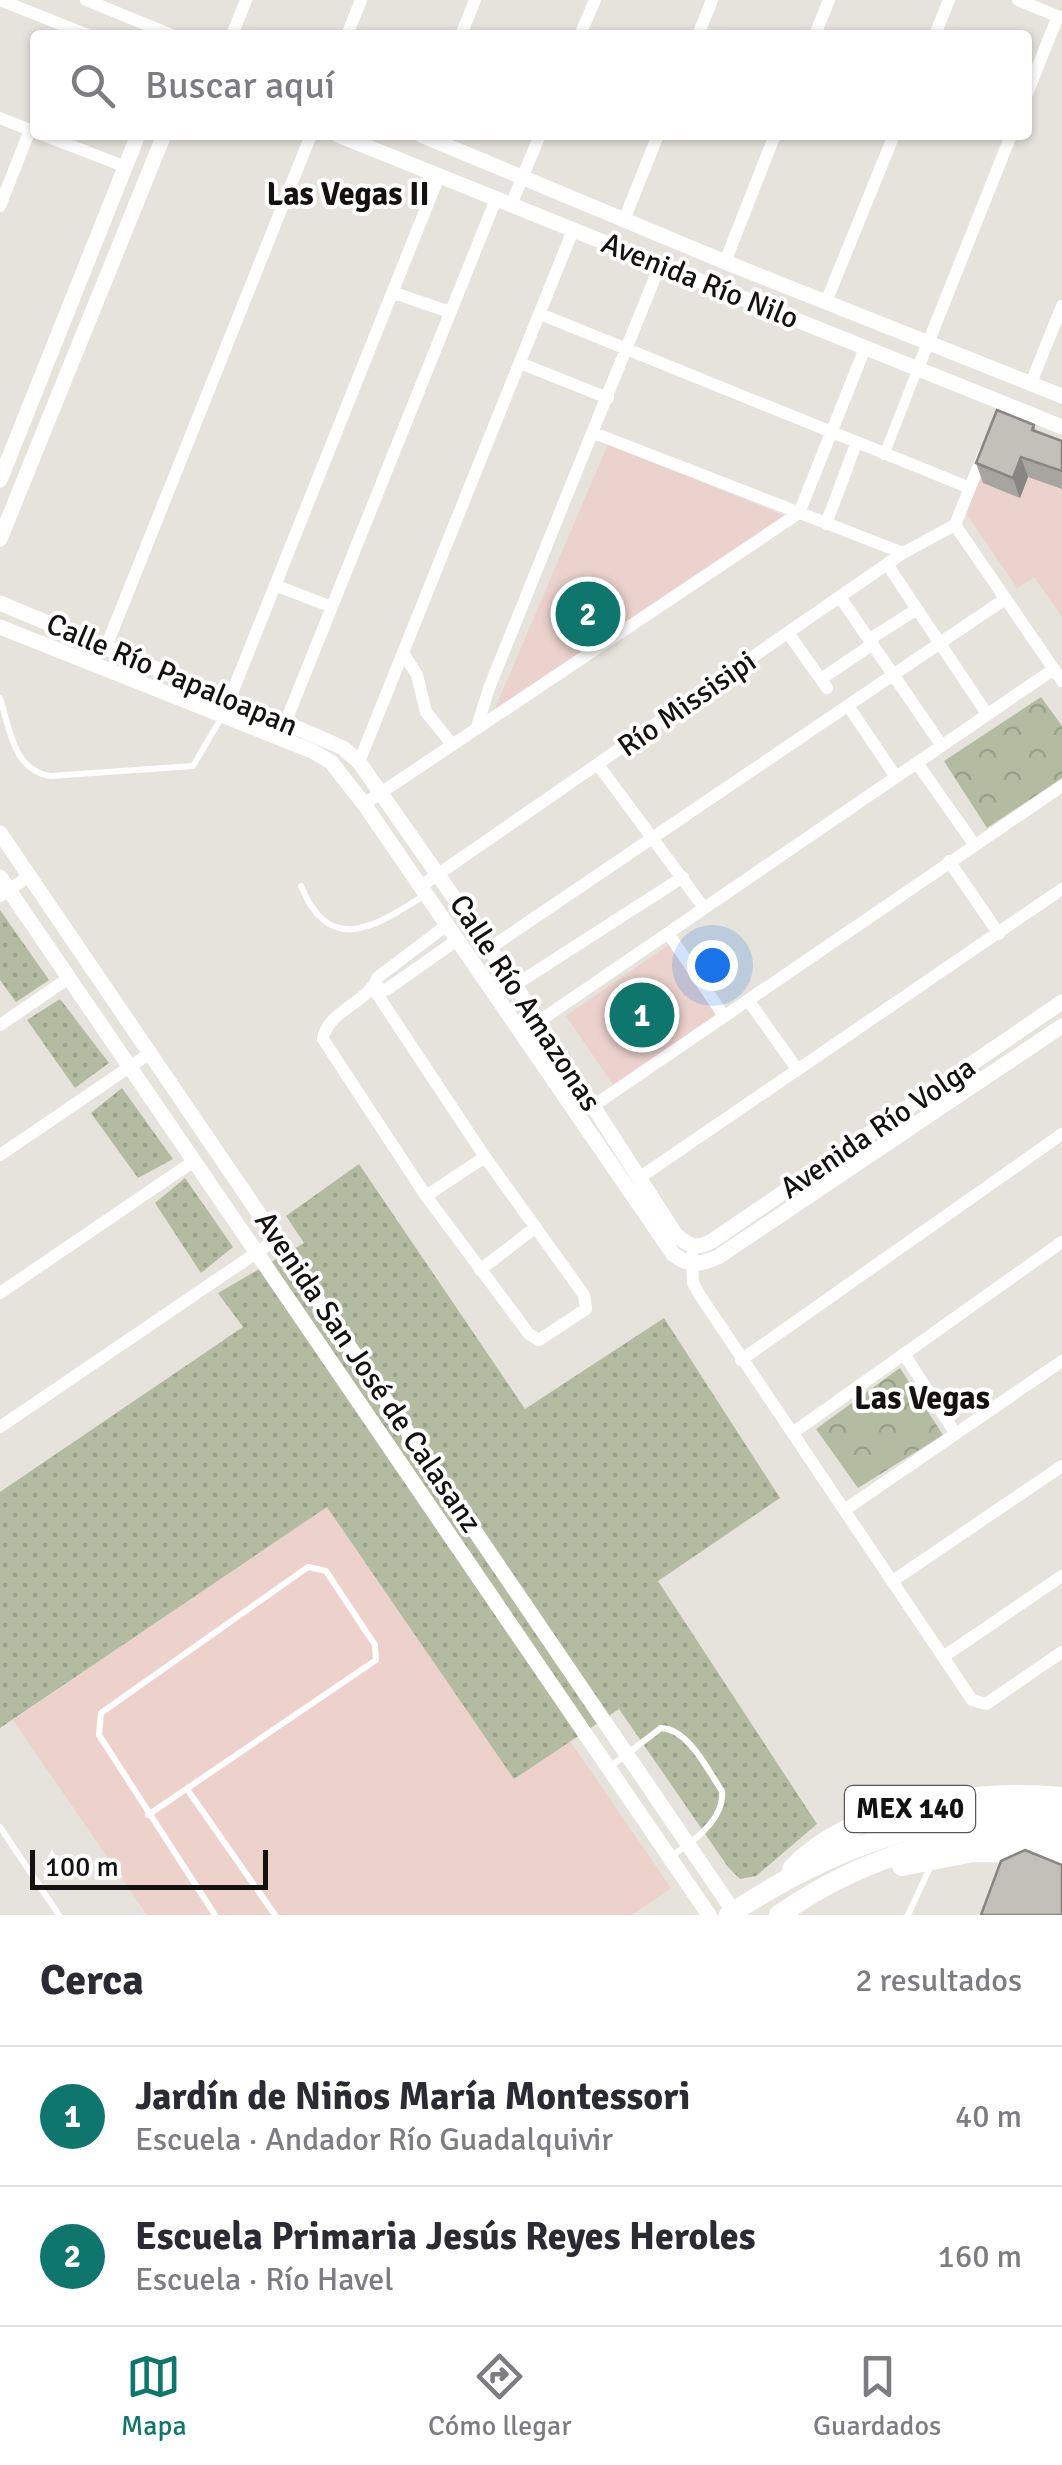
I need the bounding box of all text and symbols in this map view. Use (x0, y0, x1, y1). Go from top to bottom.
search box (30, 30, 1032, 140)
icon: search (65, 58, 120, 113)
text: Buscar aquí (145, 62, 335, 109)
district label: Las Vegas II (266, 175, 430, 214)
street label: Avenida Río Nilo (596, 225, 804, 337)
pin: 2 (556, 576, 620, 652)
street label: Calle Río Papaloapan (41, 605, 303, 745)
street label: Río Missisipi (611, 643, 763, 765)
street label: Calle Río Amazonas (441, 888, 609, 1118)
your location (687, 940, 738, 991)
pin: 1 (610, 978, 674, 1052)
street label: Avenida Río Volga (773, 1049, 983, 1207)
street label: Avenida San José de Calasanz (246, 1204, 490, 1540)
district label: Las Vegas (854, 1379, 990, 1418)
road number: MEX 140 (845, 1786, 975, 1832)
scale bar (30, 1845, 268, 1890)
text: 100 m (45, 1850, 119, 1884)
text: Cerca (40, 1955, 144, 2006)
text: 2 resultados (855, 1961, 1022, 2000)
text: Jardín de Niños María Montessori (135, 2073, 690, 2120)
text: 1 (64, 2097, 81, 2136)
text: 40 m (955, 2097, 1022, 2136)
text: Escuela · Andador Río Guadalquivir (135, 2120, 613, 2159)
text: Escuela Primaria Jesús Reyes Heroles (135, 2213, 755, 2260)
text: 2 (64, 2237, 81, 2276)
text: 160 m (938, 2237, 1022, 2276)
text: Escuela · Río Havel (135, 2260, 394, 2299)
tab: Mapa (121, 2349, 187, 2443)
tab: Cómo llegar (428, 2349, 572, 2443)
tab: Guardados (813, 2349, 941, 2443)

